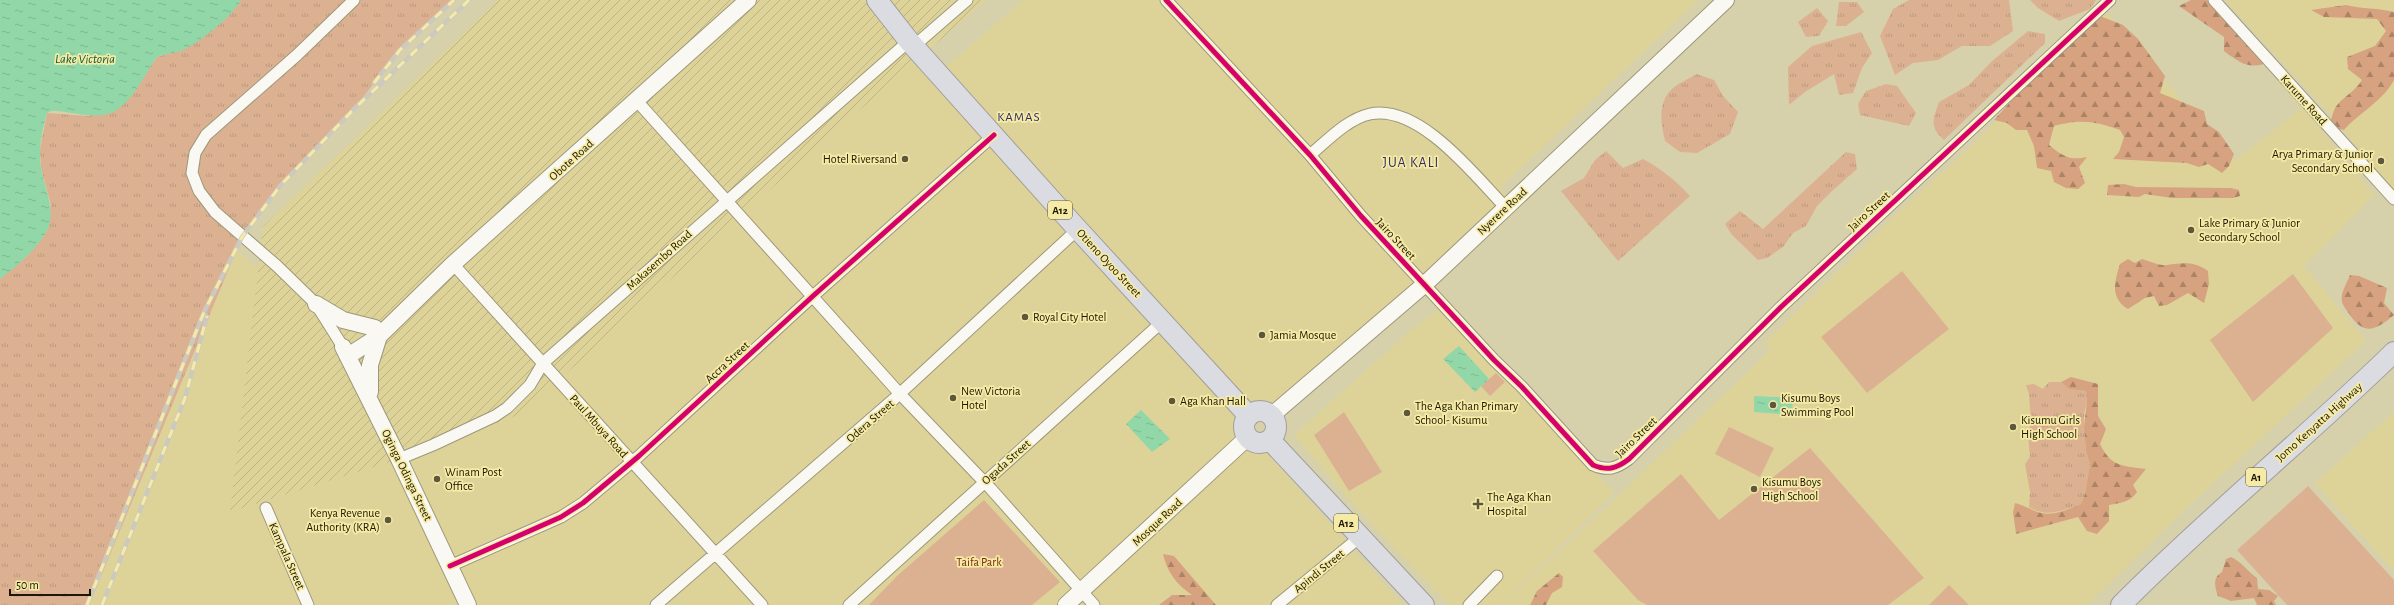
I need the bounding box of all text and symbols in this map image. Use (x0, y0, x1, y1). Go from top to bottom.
water label: Lake Victoria (55, 53, 115, 66)
street label: Karume Road (2279, 73, 2329, 127)
district label: KAMAS (997, 111, 1041, 124)
street label: Obote Road (547, 137, 595, 183)
place label: Arya Primary & Junior Secondary School (2272, 148, 2373, 175)
place label: Hotel Riversand (823, 153, 897, 165)
marker: Hotel Riversand (900, 154, 910, 164)
district label: JUA KALI (1383, 156, 1439, 170)
marker: Arya Primary & Junior Secondary School (2376, 156, 2386, 166)
street label: Nyerere Road (1475, 185, 1530, 238)
street label: Jairo Street (1846, 189, 1892, 233)
road number: A12 (1048, 201, 1072, 219)
street label: Jairo Street (1374, 216, 1418, 262)
place label: Lake Primary & Junior Secondary School (2199, 217, 2300, 244)
marker: Lake Primary & Junior Secondary School (2186, 225, 2196, 235)
street label: Otieno Oyoo Street (1074, 227, 1144, 300)
street label: Makasembo Road (624, 228, 694, 292)
place label: Royal City Hotel (1033, 311, 1106, 324)
marker: Royal City Hotel (1020, 312, 1030, 322)
place label: Jamia Mosque (1270, 329, 1336, 341)
marker: Jamia Mosque (1257, 330, 1267, 340)
street label: Accra Street (703, 339, 751, 385)
street label: Jomo Kenyatta Highway (2274, 380, 2365, 465)
place label: New Victoria Hotel (961, 385, 1021, 411)
street label: Paul Mbuya Road (567, 392, 630, 461)
place label: Kisumu Boys Swimming Pool (1781, 392, 1854, 418)
marker: New Victoria Hotel (948, 393, 958, 403)
place label: Aga Khan Hall (1180, 395, 1246, 407)
marker: Aga Khan Hall (1167, 396, 1177, 406)
street label: Odera Street (844, 397, 896, 445)
place label: The Aga Khan Primary School- Kisumu (1415, 400, 1518, 426)
marker: Kisumu Boys Swimming Pool (1768, 400, 1778, 410)
marker: The Aga Khan Primary School- Kisumu (1402, 408, 1412, 418)
place label: Kisumu Girls High School (2021, 414, 2080, 440)
street label: Jairo Street (1613, 415, 1659, 459)
marker: Kisumu Girls High School (2008, 422, 2018, 432)
street label: Oginga Odinga Street (380, 427, 434, 523)
street label: Ogada Street (979, 437, 1033, 487)
place label: Winam Post Office (445, 466, 502, 492)
road number: A1 (2246, 468, 2266, 486)
marker: Winam Post Office (432, 474, 442, 484)
place label: Kisumu Boys High School (1762, 476, 1821, 502)
marker: Kisumu Boys High School (1749, 484, 1759, 494)
place label: The Aga Khan Hospital (1487, 491, 1551, 517)
street label: Mosque Road (1130, 496, 1184, 548)
marker: The Aga Khan Hospital (1472, 498, 1484, 510)
place label: Kenya Revenue Authority (KRA) (306, 507, 380, 534)
road number: A12 (1334, 514, 1358, 532)
marker: Kenya Revenue Authority (KRA) (383, 515, 393, 525)
street label: Kampala Street (267, 521, 307, 591)
street label: Apindi Street (1291, 547, 1347, 595)
park label: Taifa Park (956, 556, 1002, 568)
scale bar (10, 571, 90, 597)
text: 50 m (16, 579, 39, 591)

